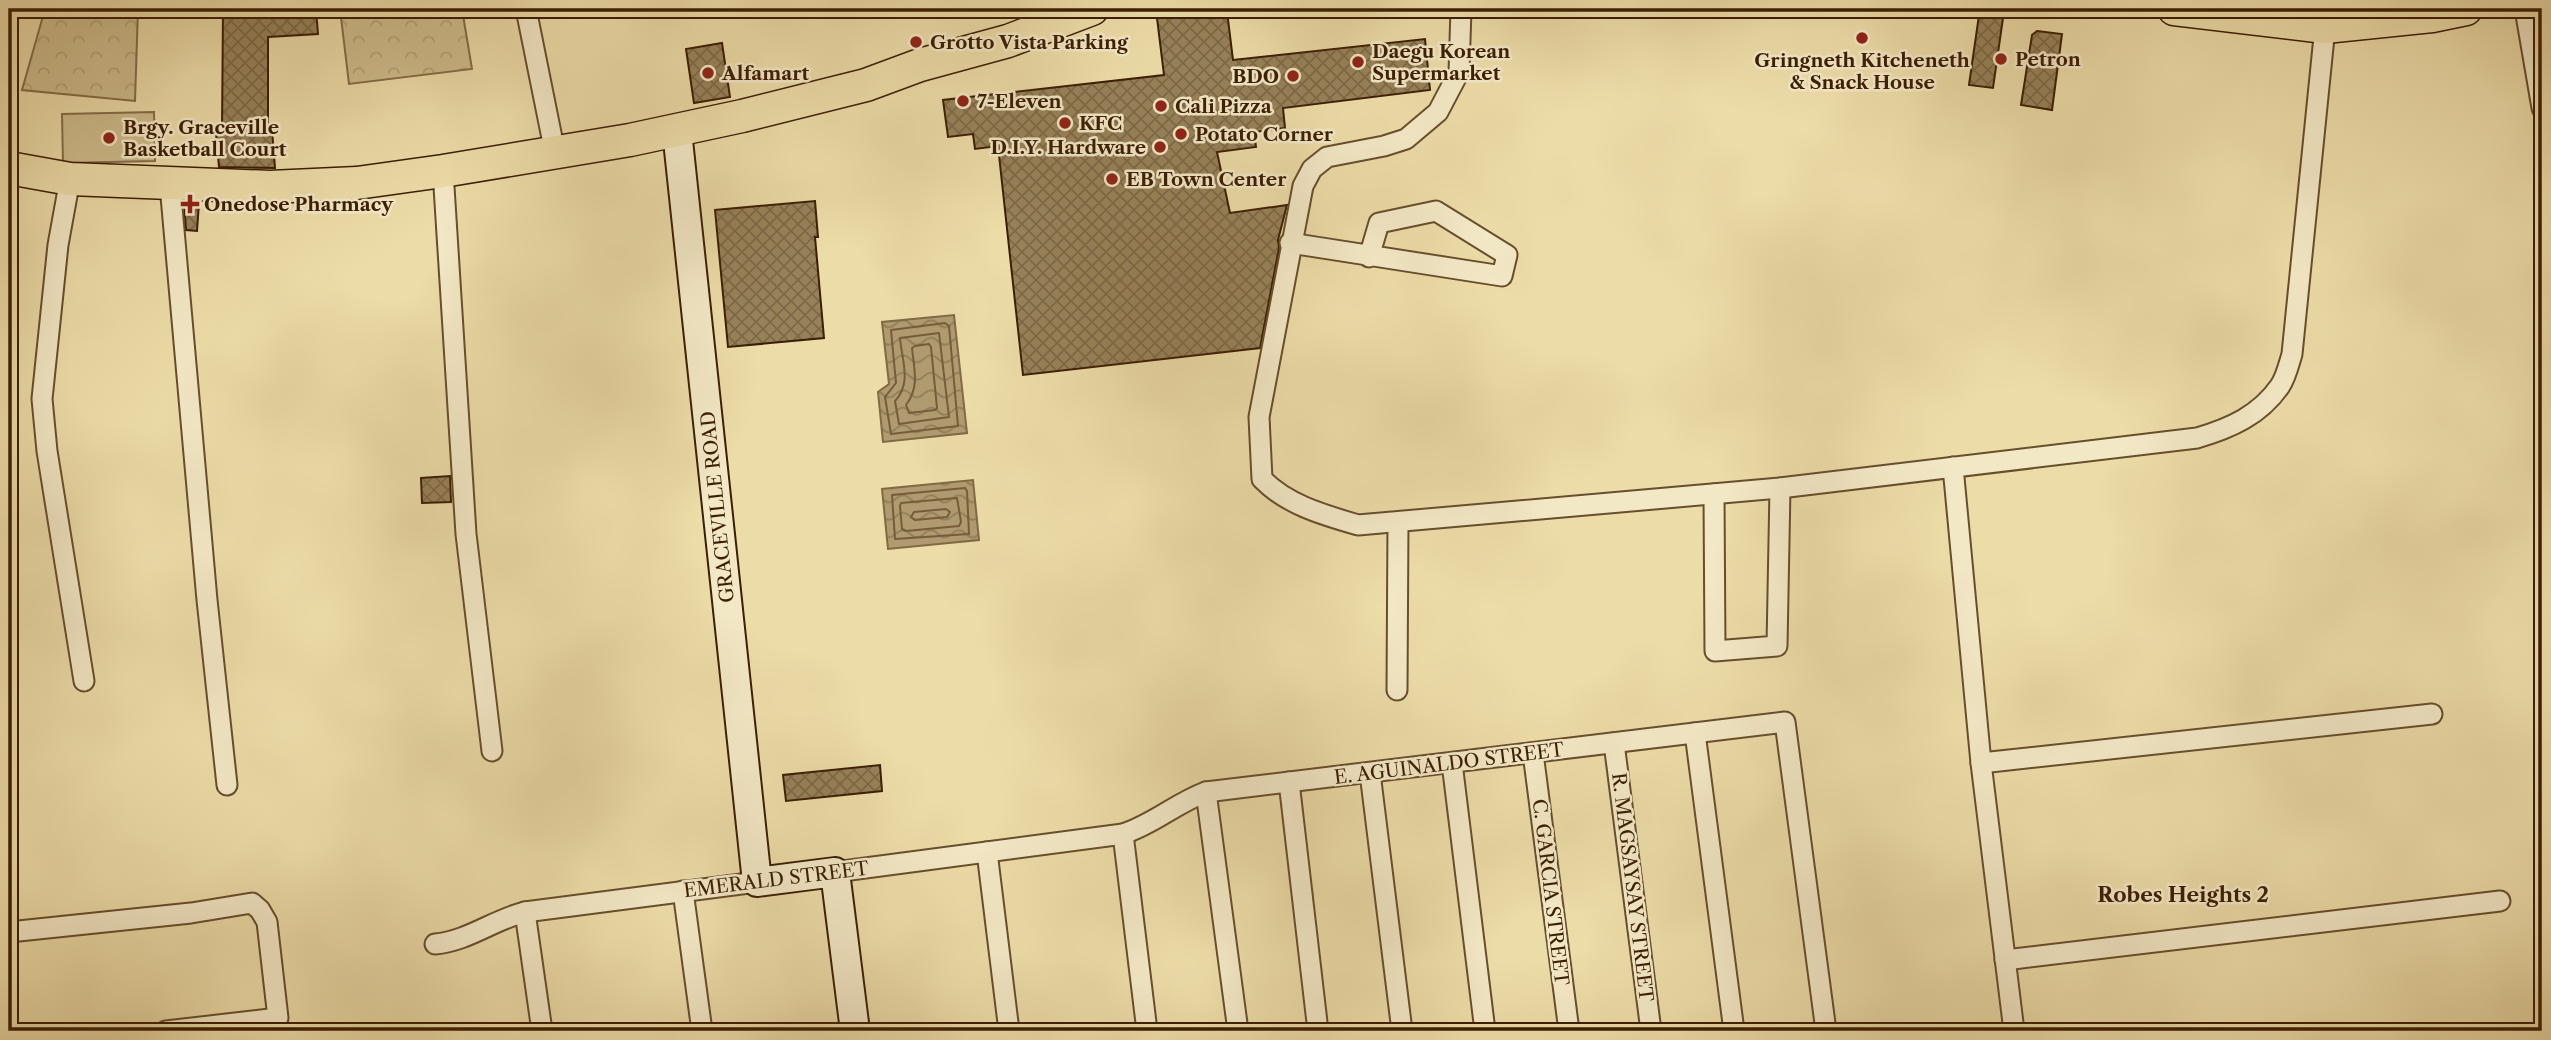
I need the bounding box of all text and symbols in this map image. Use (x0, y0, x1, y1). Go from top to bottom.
marker: Gringneth Kitcheneth & Snack House (1854, 30, 1870, 46)
place label: Grotto Vista Parking (930, 31, 1129, 54)
marker: Grotto Vista Parking (908, 34, 924, 50)
place label: Daegu Korean Supermarket (1372, 40, 1510, 85)
place label: Petron (2015, 48, 2081, 71)
place label: Gringneth Kitcheneth & Snack House (1754, 49, 1970, 94)
marker: Petron (1993, 51, 2009, 67)
marker: Daegu Korean Supermarket (1350, 54, 1366, 70)
place label: Alfamart (721, 62, 810, 85)
marker: Alfamart (700, 65, 716, 81)
place label: BDO (1232, 65, 1279, 88)
marker: BDO (1285, 68, 1301, 84)
place label: 7-Eleven (977, 90, 1062, 113)
marker: 7-Eleven (955, 93, 971, 109)
place label: Cali Pizza (1175, 95, 1273, 118)
marker: Cali Pizza (1153, 98, 1169, 114)
place label: KFC (1079, 112, 1122, 135)
marker: KFC (1057, 115, 1073, 131)
place label: Brgy. Graceville Basketball Court (123, 116, 287, 161)
place label: Potato Corner (1195, 123, 1334, 146)
marker: Potato Corner (1173, 126, 1189, 142)
marker: Brgy. Graceville Basketball Court (101, 130, 117, 146)
place label: D.I.Y. Hardware (990, 136, 1146, 159)
marker: D.I.Y. Hardware (1152, 139, 1168, 155)
place label: EB Town Center (1126, 168, 1287, 191)
marker: EB Town Center (1104, 171, 1120, 187)
place label: Onedose Pharmacy (204, 193, 394, 216)
marker: Onedose Pharmacy (182, 196, 198, 212)
street label: GRACEVILLE ROAD (696, 410, 739, 604)
street label: E. AGUINALDO STREET (1333, 738, 1566, 789)
street label: R. MAGSAYSAY STREET (1607, 771, 1658, 1003)
street label: C. GARCIA STREET (1528, 798, 1573, 987)
street label: EMERALD STREET (682, 857, 871, 902)
district label: Robes Heights 2 (2097, 882, 2269, 907)

